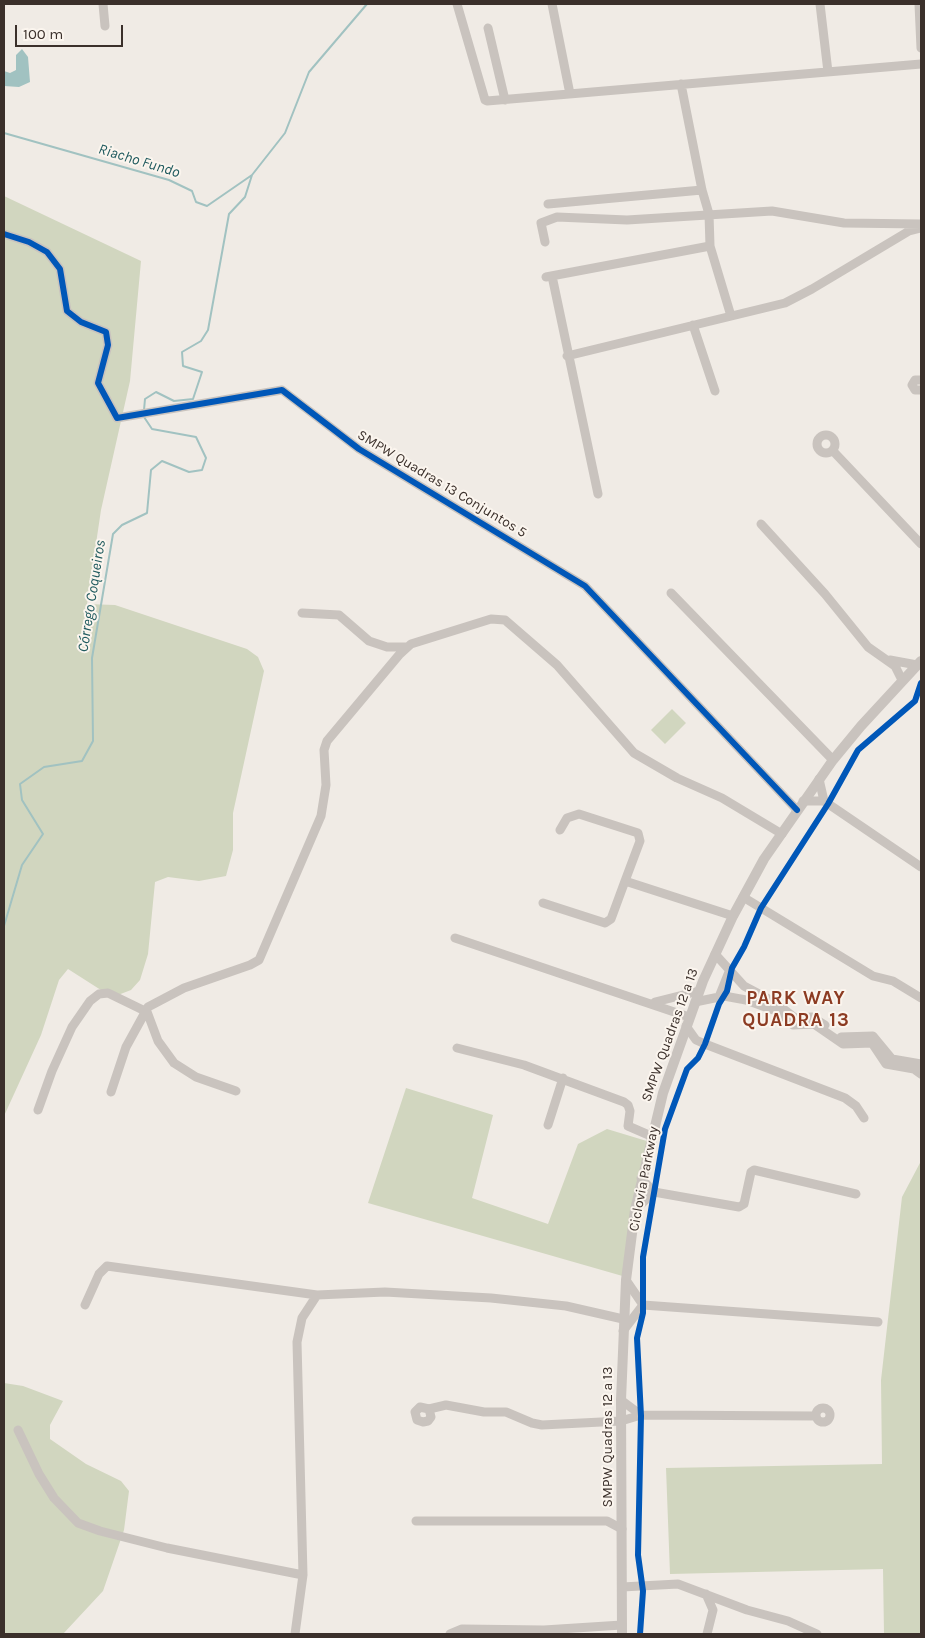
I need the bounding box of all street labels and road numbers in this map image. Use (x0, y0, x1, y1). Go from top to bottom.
street label: SMPW Quadras 13 Conjuntos 5 (354, 427, 530, 541)
street label: SMPW Quadras 12 a 13 (638, 966, 702, 1104)
street label: Ciclovia Parkway (626, 1125, 662, 1233)
street label: SMPW Quadras 12 a 13 (600, 1367, 616, 1507)

